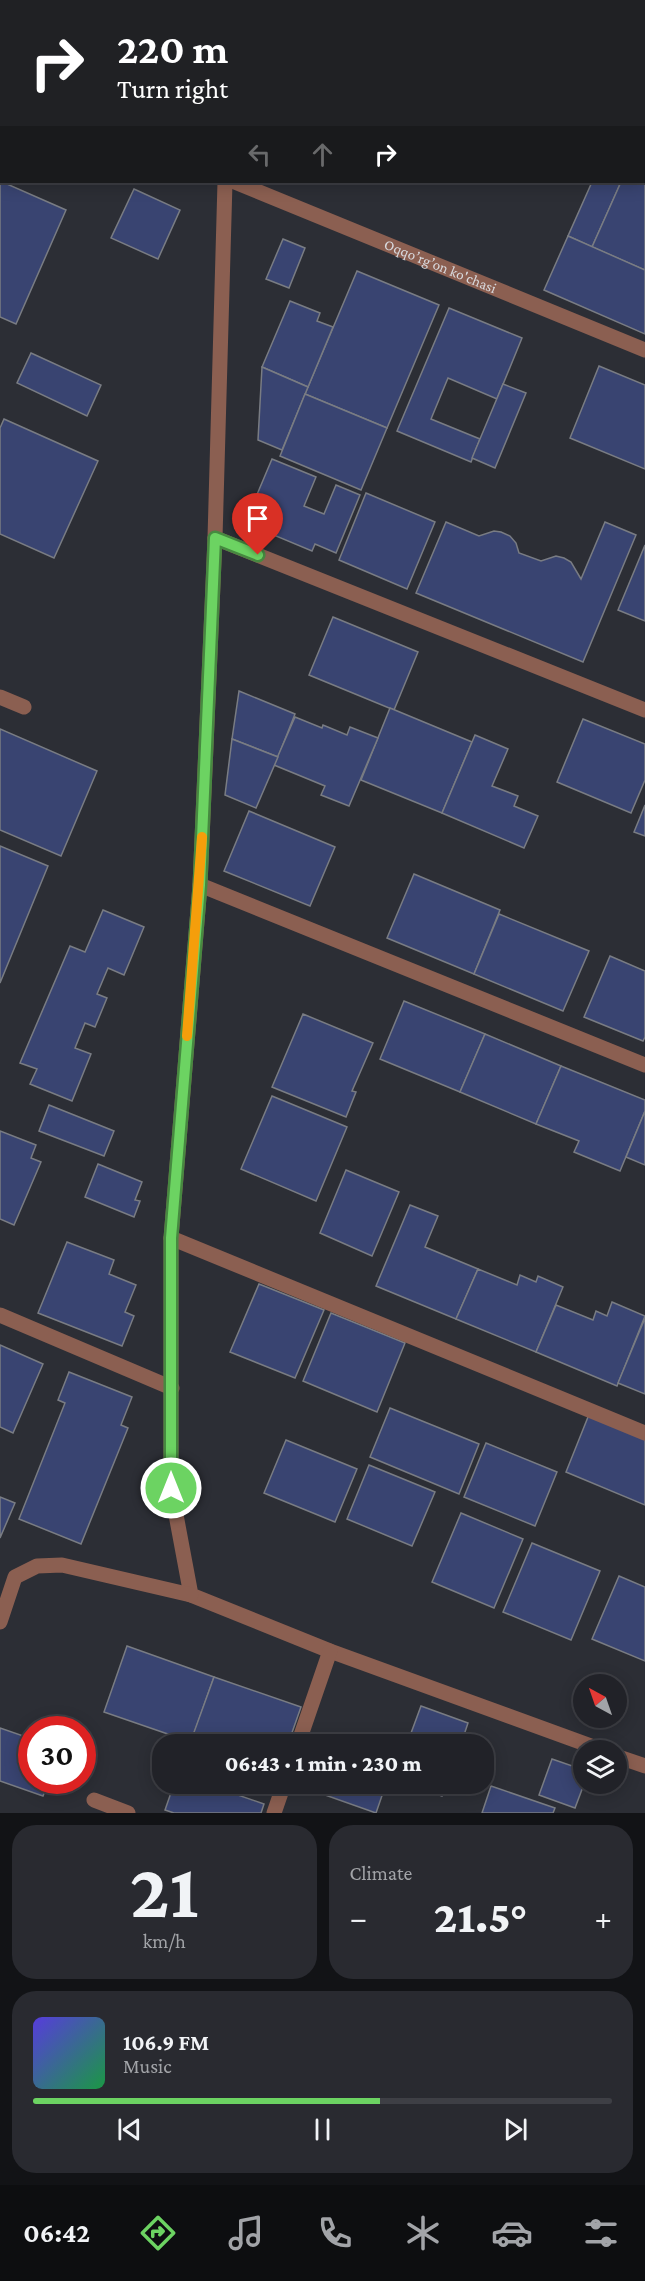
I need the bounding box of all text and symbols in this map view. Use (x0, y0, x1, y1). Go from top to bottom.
icon: right (18, 24, 96, 102)
text: 220 m (117, 25, 228, 72)
text: Turn right (117, 74, 228, 104)
icon: left (243, 138, 276, 171)
icon: ahead (306, 138, 339, 171)
icon: right (369, 138, 402, 171)
street label: Oqqo’rg’on ko'chasi (382, 236, 499, 296)
pin (232, 493, 283, 555)
icon: arrive (241, 502, 274, 535)
position arrow (139, 1456, 203, 1520)
north arrow (573, 1674, 627, 1728)
map controls (573, 1674, 627, 1794)
speed limit sign: 30 (18, 1716, 96, 1794)
button: layers (573, 1740, 627, 1794)
text: 06:43 · 1 min · 230 m (225, 1751, 421, 1776)
text: 21 (130, 1847, 199, 1934)
text: Climate (350, 1862, 412, 1884)
text: 21.5° (434, 1892, 528, 1942)
text: − (350, 1899, 367, 1936)
text: + (595, 1899, 612, 1936)
text: km/h (143, 1930, 186, 1952)
text: 106.9 FM (123, 2030, 209, 2055)
text: Music (123, 2055, 172, 2077)
icon: previous (113, 2113, 146, 2146)
icon: pause (306, 2113, 339, 2146)
icon: next (499, 2113, 532, 2146)
icon: directions (137, 2212, 179, 2254)
icon: music (225, 2212, 267, 2254)
icon: phone (314, 2212, 356, 2254)
icon: climate (402, 2212, 444, 2254)
icon: car (491, 2212, 533, 2254)
icon: filters (580, 2212, 622, 2254)
text: 06:42 (23, 2218, 90, 2248)

